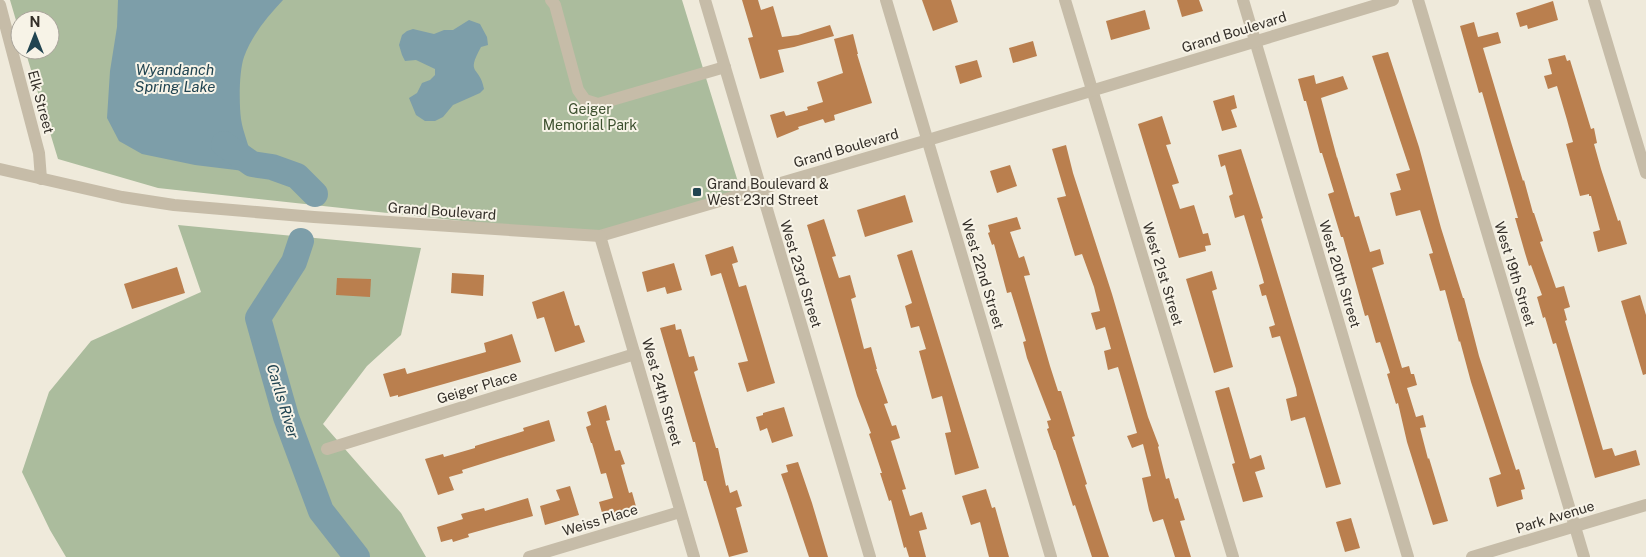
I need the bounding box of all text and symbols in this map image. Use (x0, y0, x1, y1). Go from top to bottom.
street label: Grand Boulevard (1180, 8, 1288, 56)
north arrow (10, 10, 60, 60)
text: N (30, 14, 40, 30)
water label: Wyandanch Spring Lake (135, 61, 215, 95)
street label: Elk Street (25, 69, 57, 135)
park label: Geiger Memorial Park (543, 101, 637, 133)
street label: Grand Boulevard (792, 125, 900, 171)
place label: Grand Boulevard & West 23rd Street (707, 176, 829, 208)
marker: Grand Boulevard & West 23rd Street (691, 186, 703, 198)
street label: Grand Boulevard (387, 199, 497, 223)
street label: West 22nd Street (959, 217, 1007, 331)
street label: West 23rd Street (777, 218, 825, 330)
street label: West 20th Street (1316, 219, 1364, 329)
street label: West 21st Street (1140, 220, 1186, 328)
street label: West 19th Street (1491, 220, 1539, 328)
street label: West 24th Street (639, 336, 685, 448)
water label: Carlls River (264, 362, 303, 441)
street label: Geiger Place (435, 367, 519, 407)
street label: Park Avenue (1514, 497, 1596, 537)
street label: Weiss Place (560, 501, 640, 539)

